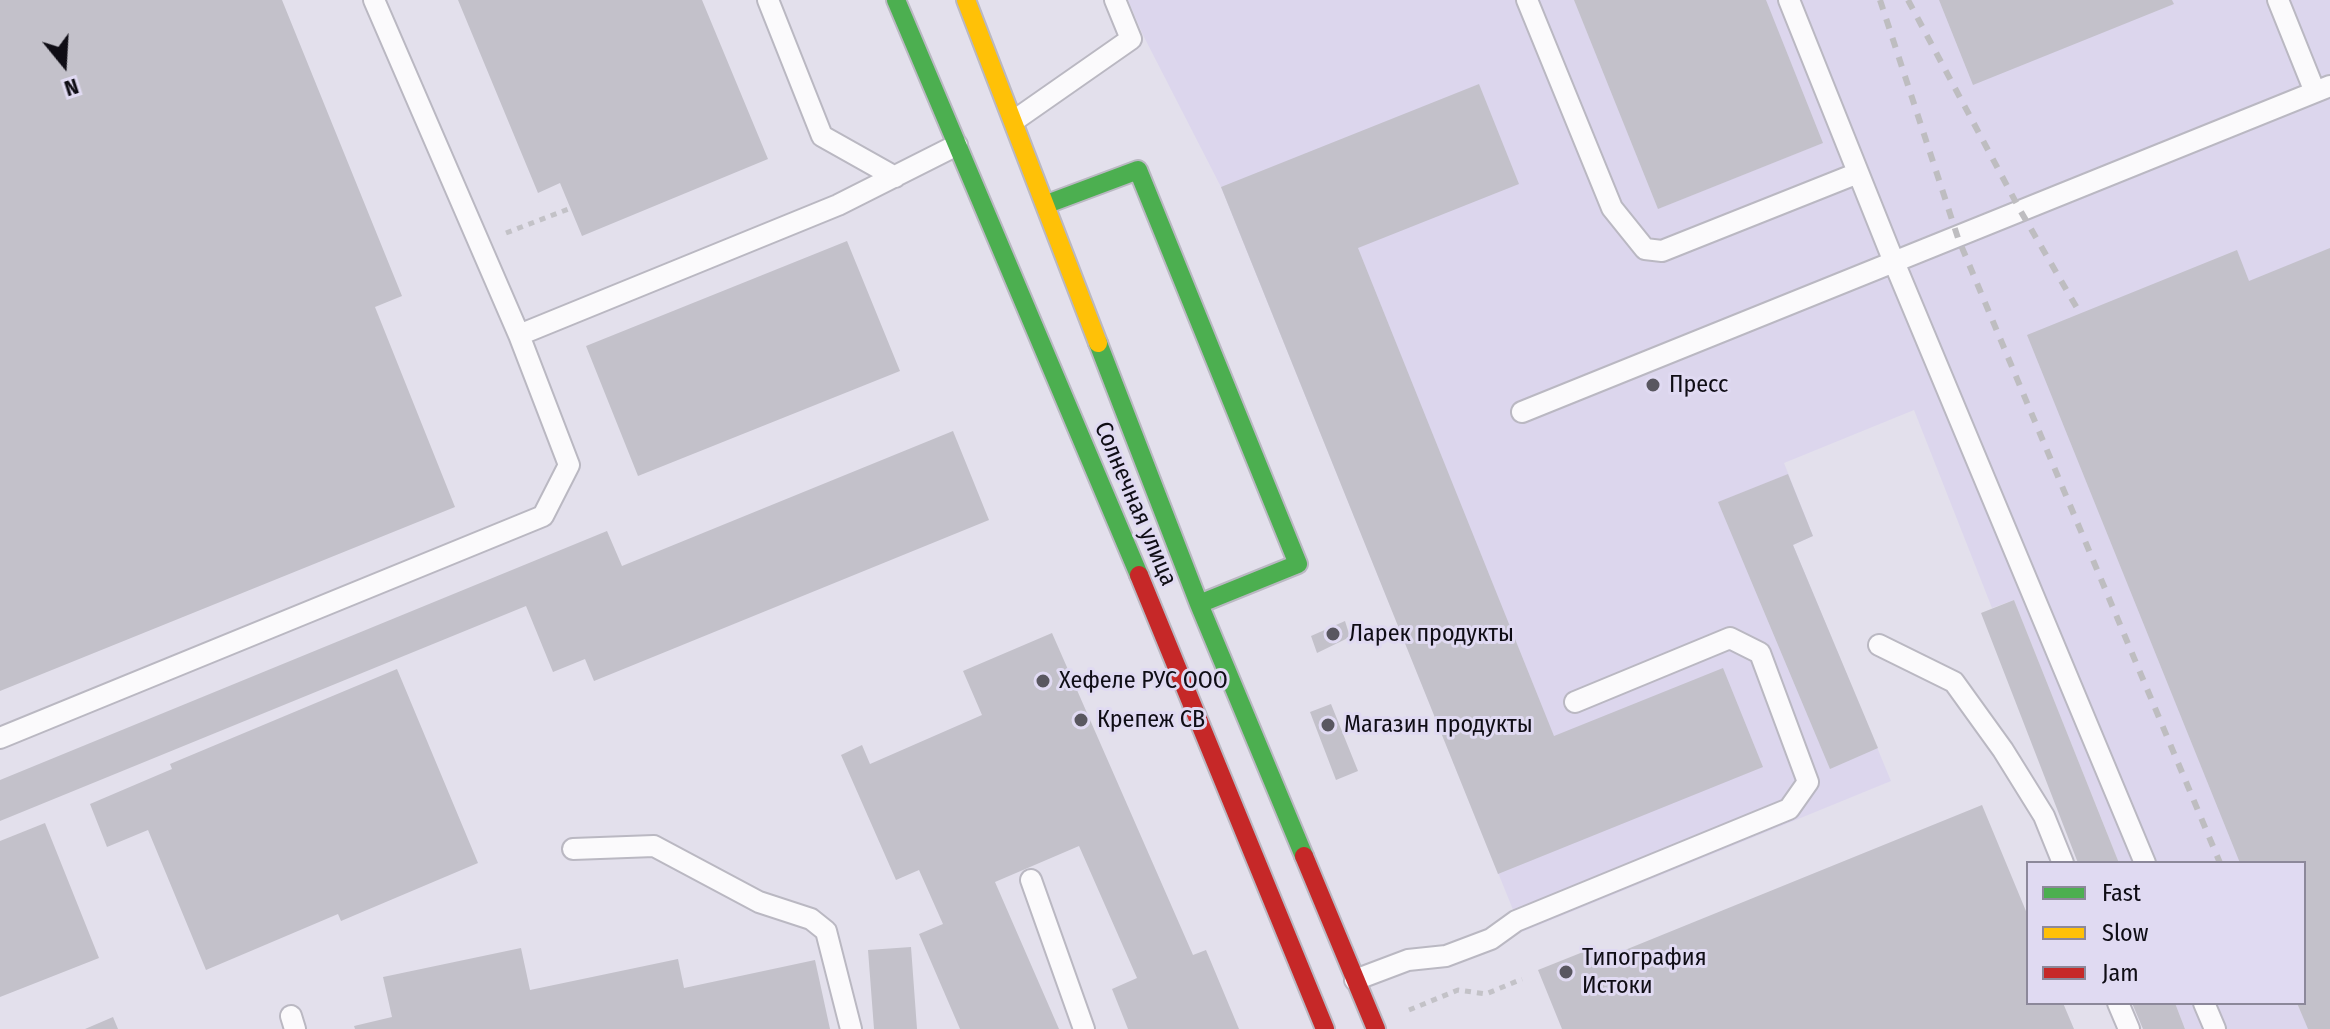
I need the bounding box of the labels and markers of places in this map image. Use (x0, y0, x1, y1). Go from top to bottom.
place label: Пресс (1669, 371, 1728, 399)
marker: Пресс (1644, 376, 1662, 394)
place label: Ларек продукты (1349, 620, 1514, 648)
marker: Ларек продукты (1324, 625, 1342, 643)
place label: Хефеле РУС ООО (1059, 667, 1228, 695)
marker: Хефеле РУС ООО (1034, 672, 1052, 690)
place label: Крепеж СВ (1097, 706, 1205, 734)
marker: Крепеж СВ (1072, 711, 1090, 729)
place label: Магазин продукты (1344, 711, 1533, 739)
marker: Магазин продукты (1319, 716, 1337, 734)
place label: Типография Истоки (1582, 944, 1707, 1000)
marker: Типография Истоки (1557, 963, 1575, 981)

